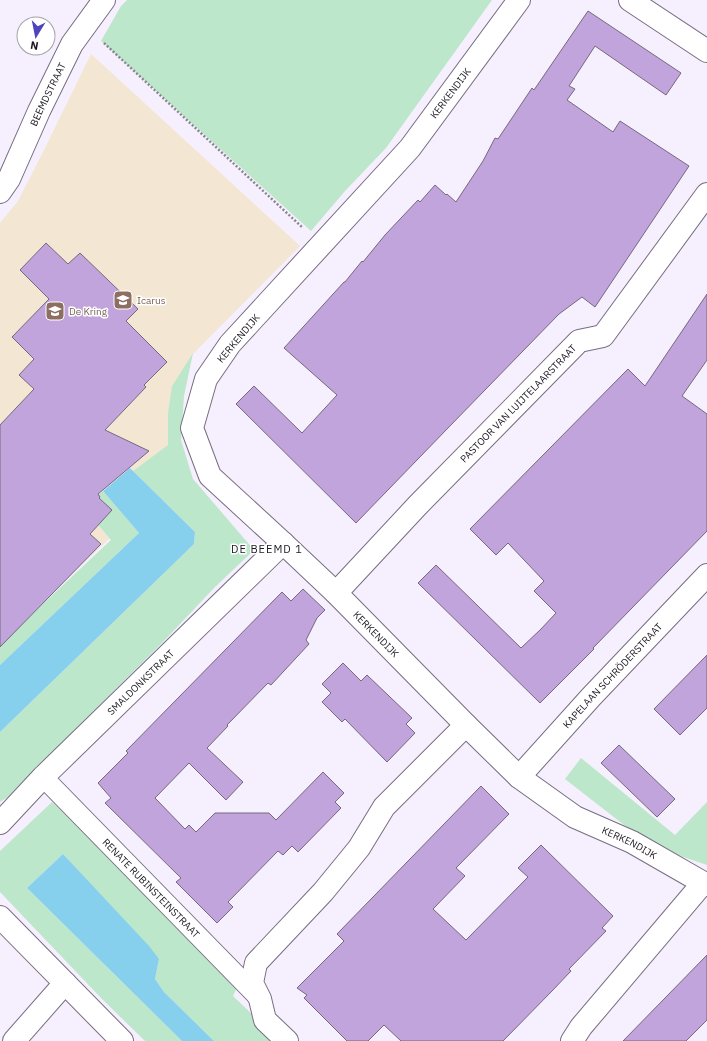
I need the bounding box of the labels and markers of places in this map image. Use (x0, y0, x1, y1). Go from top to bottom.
school or university icon: Icarus (112, 289, 134, 311)
place label: Icarus (137, 294, 166, 307)
school or university icon: De Kring (44, 300, 66, 322)
place label: De Kring (69, 305, 108, 318)

